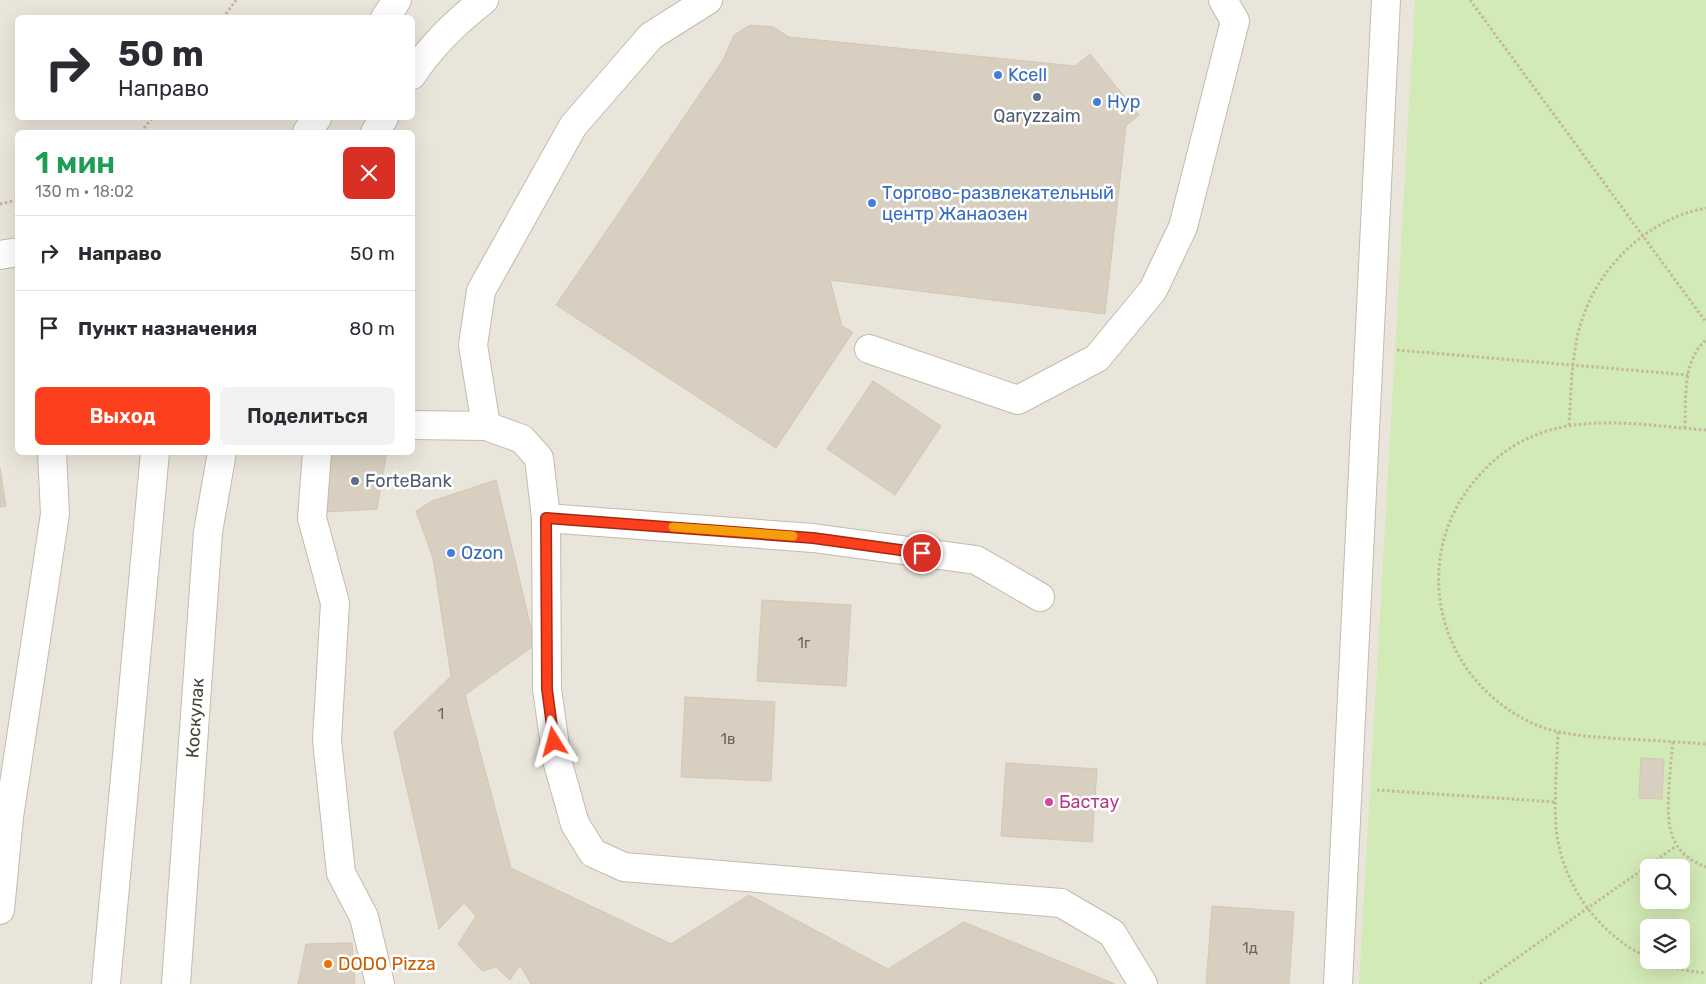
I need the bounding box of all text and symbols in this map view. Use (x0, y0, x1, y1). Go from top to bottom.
text: 50 m (118, 33, 204, 75)
icon: right (35, 35, 100, 100)
place label: Kcell (1008, 64, 1047, 86)
marker: Kcell (992, 69, 1004, 81)
text: Направо (118, 75, 209, 102)
marker: Qaryzzaim (1031, 91, 1043, 103)
place label: Нур (1107, 91, 1140, 113)
marker: Нур (1091, 96, 1103, 108)
place label: Qaryzzaim (993, 105, 1081, 127)
text: 1 мин (35, 145, 115, 181)
button: close (343, 147, 395, 199)
text: 130 m · 18:02 (35, 182, 134, 201)
place label: Торгово-развлекательный центр Жанаозен (882, 182, 1114, 225)
marker: Торгово-развлекательный центр Жанаозен (866, 197, 878, 209)
icon: right (35, 239, 63, 267)
text: Направо (78, 242, 162, 265)
text: 50 m (350, 242, 395, 265)
icon: arrive (35, 314, 63, 342)
text: Пункт назначения (78, 317, 257, 340)
text: 80 m (349, 317, 395, 340)
button: Выход (35, 387, 210, 445)
button: Поделиться (220, 387, 395, 445)
place label: ForteBank (365, 470, 452, 492)
marker: ForteBank (349, 475, 361, 487)
pin (901, 532, 943, 574)
icon: arrive (908, 539, 936, 567)
place label: Ozon (461, 542, 503, 564)
marker: Ozon (445, 547, 457, 559)
house number: 1г (798, 634, 811, 652)
street label: Коскулак (181, 677, 209, 759)
house number: 1 (438, 705, 444, 723)
position arrow (527, 715, 579, 767)
house number: 1в (721, 730, 735, 748)
place label: Бастау (1059, 791, 1120, 813)
marker: Бастау (1043, 796, 1055, 808)
map controls (1640, 859, 1690, 969)
button: search (1640, 859, 1690, 909)
button: layers (1640, 919, 1690, 969)
house number: 1д (1242, 939, 1258, 957)
place label: DODO Pizza (338, 953, 436, 975)
marker: DODO Pizza (322, 958, 334, 970)

